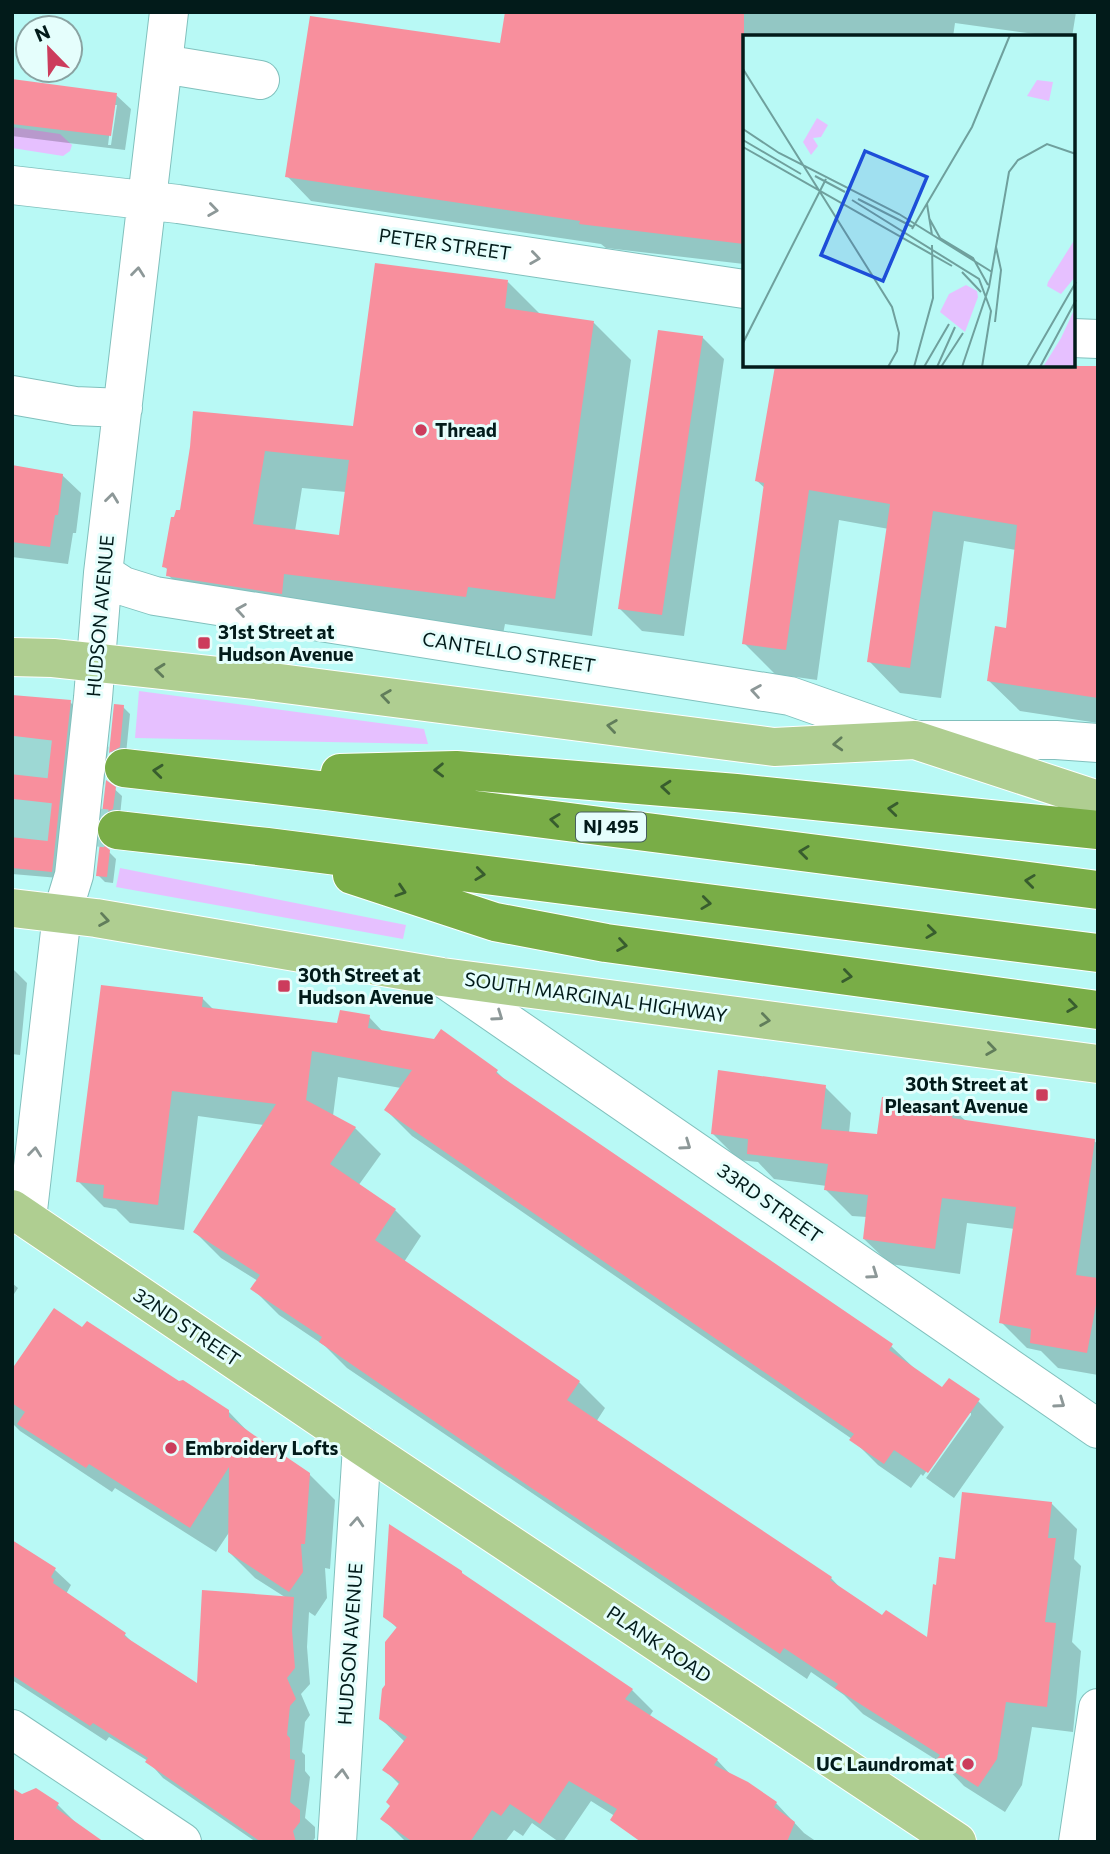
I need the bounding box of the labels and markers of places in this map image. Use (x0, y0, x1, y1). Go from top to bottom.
place label: Thread (435, 418, 497, 441)
marker: Thread (413, 422, 429, 438)
place label: 31st Street at Hudson Avenue (218, 620, 354, 665)
marker: 31st Street at Hudson Avenue (196, 635, 212, 651)
place label: 30th Street at Hudson Avenue (298, 963, 434, 1008)
marker: 30th Street at Hudson Avenue (276, 978, 292, 994)
place label: 30th Street at Pleasant Avenue (884, 1072, 1028, 1117)
marker: 30th Street at Pleasant Avenue (1034, 1087, 1050, 1103)
place label: Embroidery Lofts (185, 1436, 339, 1459)
marker: Embroidery Lofts (163, 1440, 179, 1456)
place label: UC Laundromat (816, 1752, 954, 1775)
marker: UC Laundromat (960, 1756, 976, 1772)

